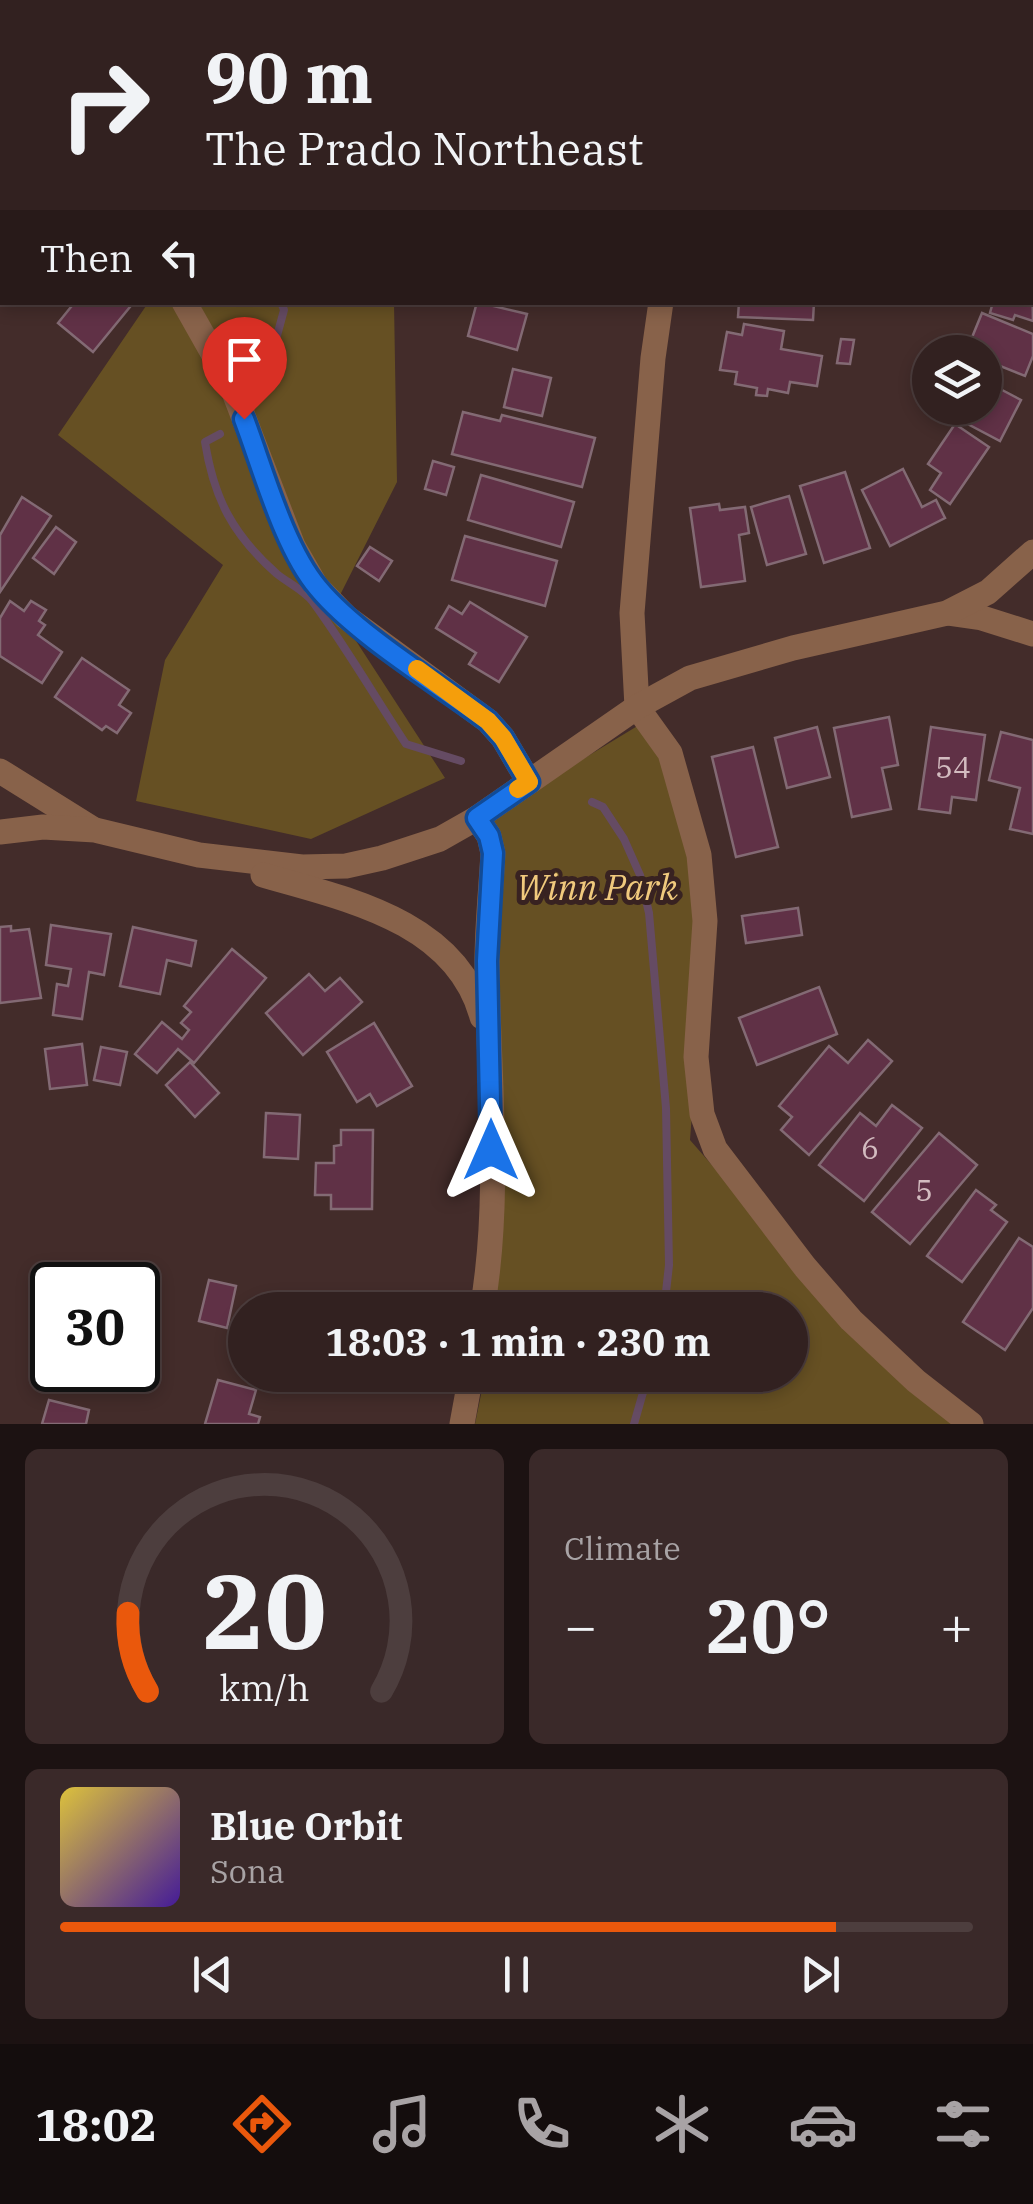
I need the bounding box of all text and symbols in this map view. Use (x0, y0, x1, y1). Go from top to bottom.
text: 90 m (205, 31, 373, 122)
icon: right (40, 40, 170, 170)
text: The Prado Northeast (205, 119, 644, 177)
icon: left (153, 230, 208, 285)
text: Then (40, 233, 133, 282)
pin (202, 317, 287, 420)
icon: arrive (217, 332, 272, 387)
map controls (912, 335, 1002, 425)
button: layers (912, 335, 1002, 425)
house number: 54 (935, 747, 971, 786)
park label: Winn Park (516, 864, 678, 910)
position arrow (439, 1098, 543, 1202)
house number: 6 (861, 1128, 879, 1167)
house number: 5 (915, 1170, 933, 1209)
speed limit sign: 30 (30, 1262, 160, 1392)
text: 18:03 · 1 min · 230 m (325, 1317, 711, 1366)
text: Climate (564, 1527, 681, 1569)
text: 20 (202, 1542, 327, 1678)
text: 20° (706, 1576, 831, 1674)
text: − (564, 1590, 597, 1661)
text: + (940, 1590, 973, 1661)
text: km/h (219, 1664, 310, 1711)
text: Blue Orbit (210, 1801, 402, 1850)
text: Sona (210, 1850, 285, 1892)
icon: previous (185, 1947, 240, 2002)
icon: pause (489, 1947, 544, 2002)
icon: next (793, 1947, 848, 2002)
icon: directions (227, 2089, 297, 2159)
icon: music (367, 2089, 437, 2159)
icon: phone (507, 2089, 577, 2159)
icon: climate (647, 2089, 717, 2159)
icon: car (788, 2089, 858, 2159)
icon: filters (928, 2089, 998, 2159)
text: 18:02 (35, 2095, 157, 2153)

